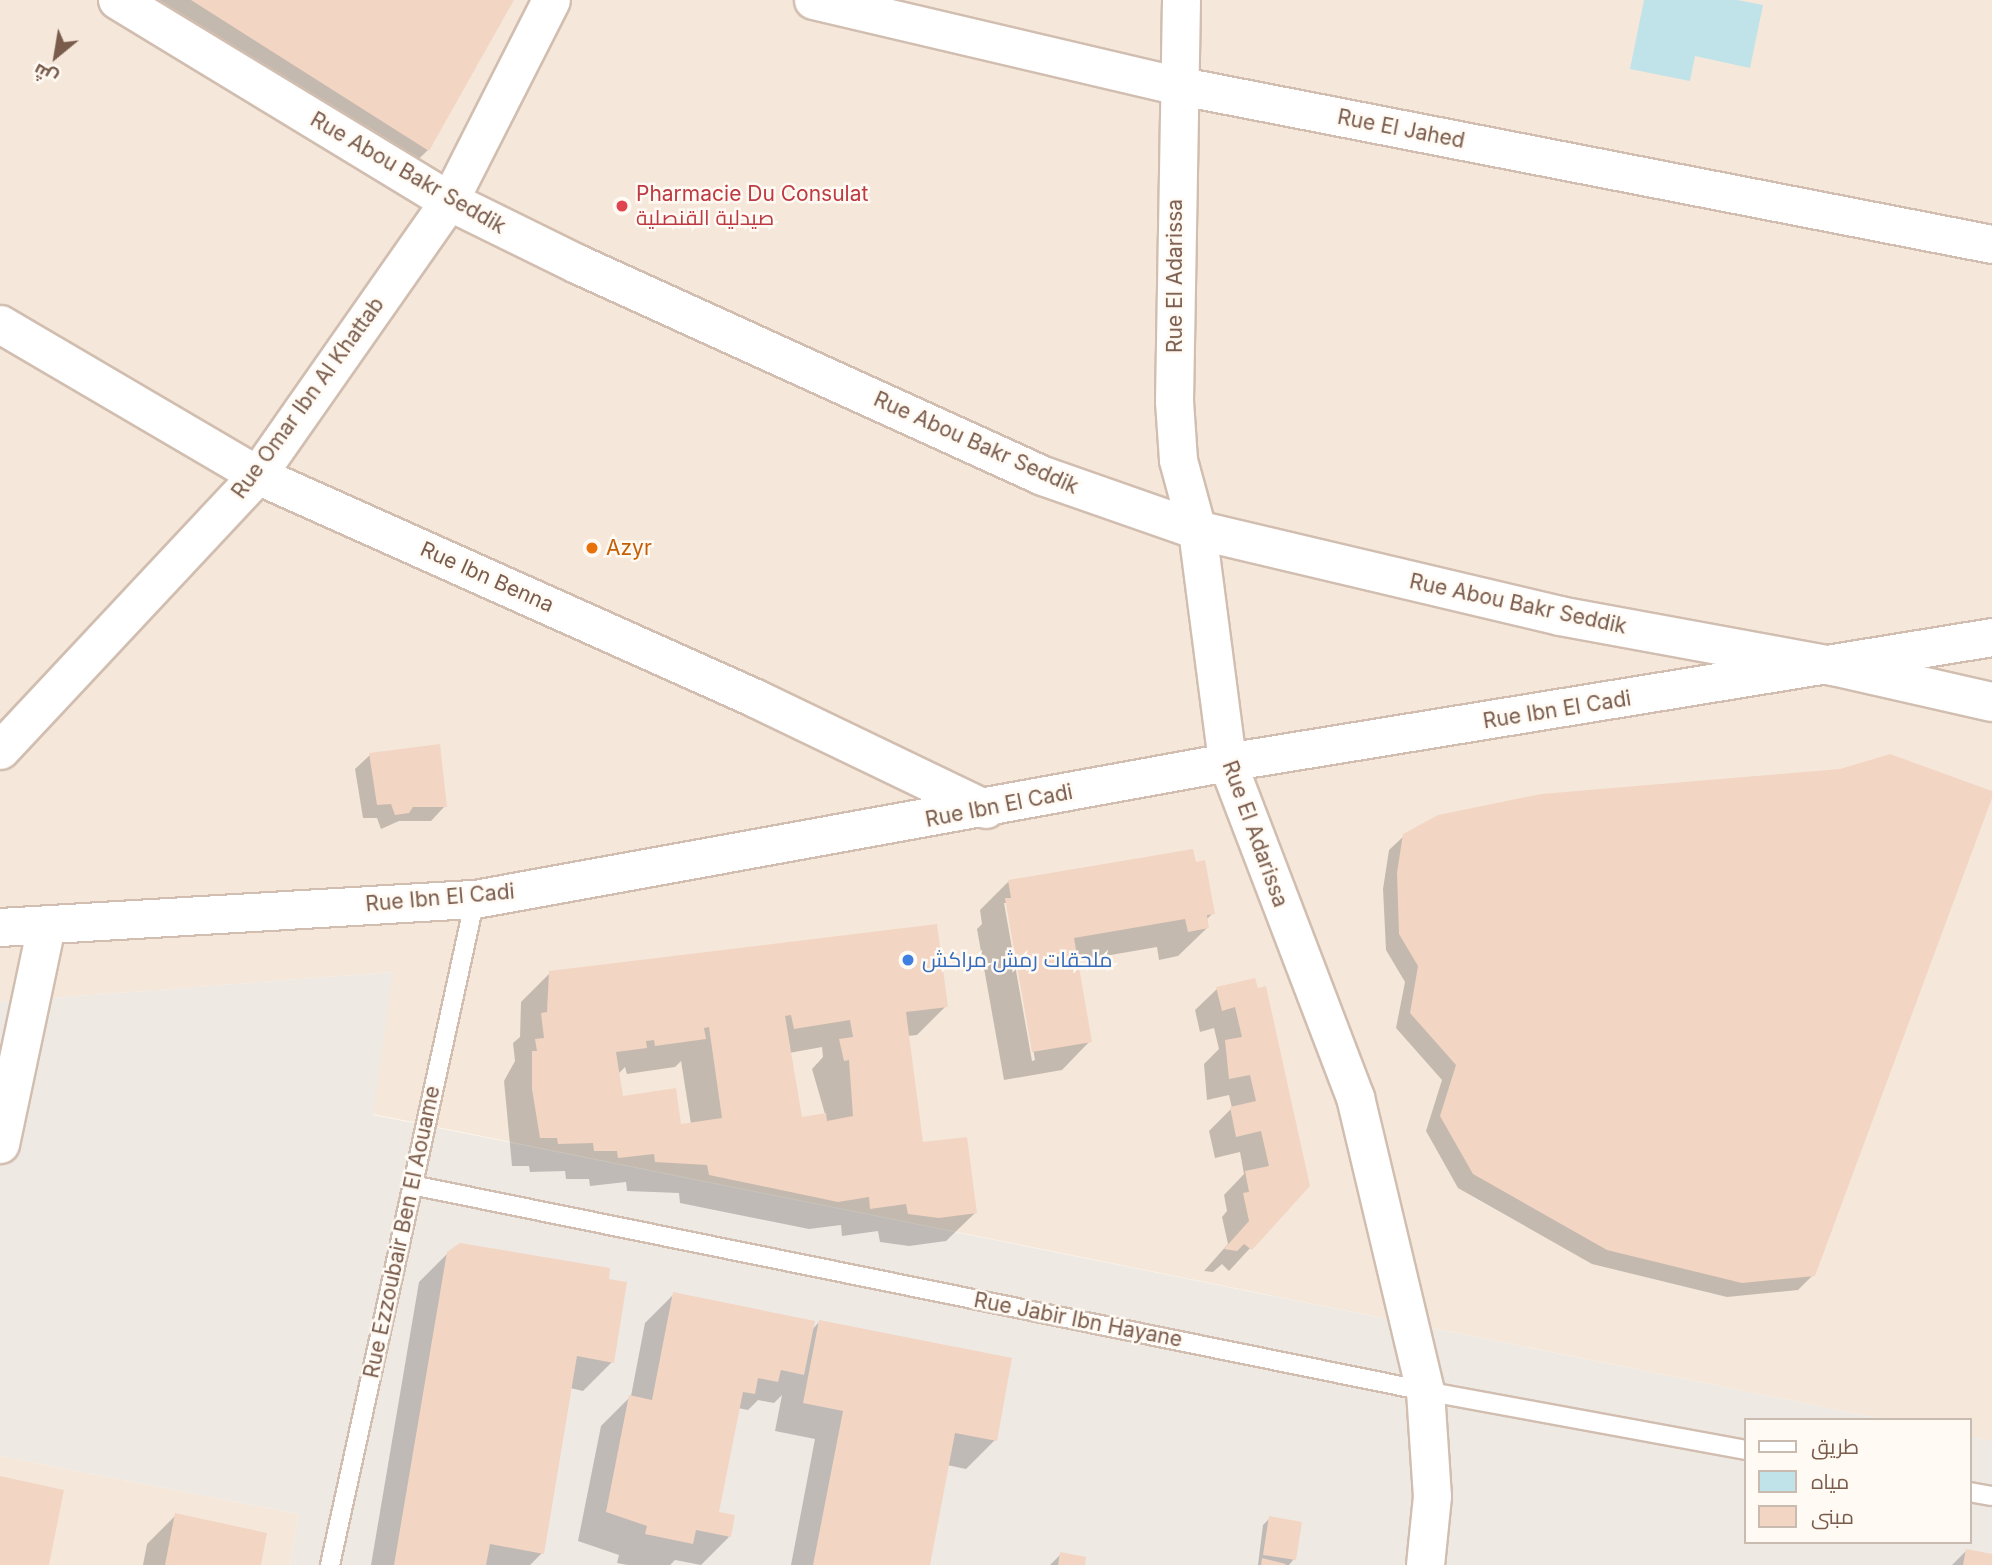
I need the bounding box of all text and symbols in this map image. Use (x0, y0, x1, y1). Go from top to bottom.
north arrow (21, 21, 91, 91)
text: ش (29, 59, 62, 91)
street label: Rue El Jahed (1335, 104, 1467, 154)
street label: Rue Abou Bakr Seddik (306, 107, 510, 239)
place label: Pharmacie Du Consulat صيدلية القنصلية (636, 181, 868, 231)
marker: Pharmacie Du Consulat صيدلية القنصلية (614, 198, 630, 214)
street label: Rue El Adarissa (1162, 199, 1188, 353)
street label: Rue Omar Ibn Al Khattab (226, 292, 390, 504)
street label: Rue Abou Bakr Seddik (870, 386, 1082, 500)
place label: Azyr (606, 535, 652, 561)
street label: Rue Ibn Benna (416, 536, 558, 618)
marker: Azyr (584, 540, 600, 556)
street label: Rue Abou Bakr Seddik (1407, 569, 1629, 639)
street label: Rue Ibn El Cadi (1481, 686, 1633, 734)
street label: Rue El Adarissa (1217, 757, 1293, 911)
street label: Rue Ibn El Cadi (923, 779, 1075, 833)
street label: Rue Ibn El Cadi (364, 879, 516, 917)
place label: ملحقات رمش مراكش (922, 947, 1113, 973)
marker: ملحقات رمش مراكش (900, 952, 916, 968)
street label: Rue Ezzoubair Ben El Aouame (359, 1084, 445, 1380)
street label: Rue Jabir Ibn Hayane (972, 1287, 1184, 1353)
legend (1744, 1418, 1971, 1544)
text: طريق (1811, 1434, 1859, 1459)
text: مياه (1811, 1469, 1849, 1494)
text: مبنى (1811, 1504, 1854, 1529)

